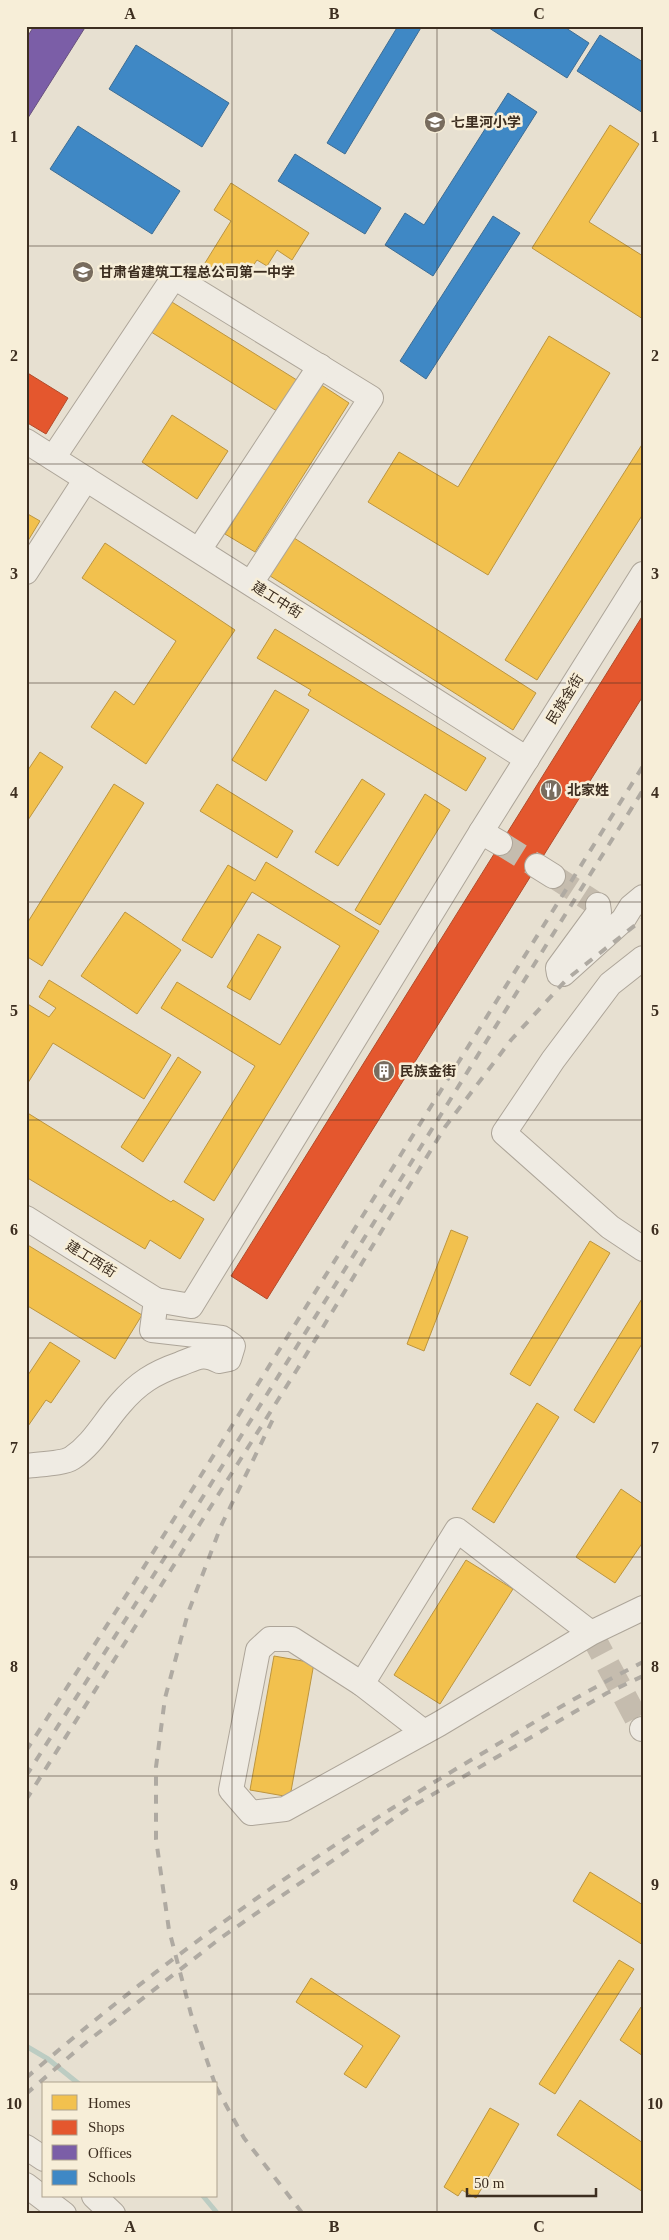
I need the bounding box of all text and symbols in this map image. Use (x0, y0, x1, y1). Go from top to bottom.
text: A (124, 5, 136, 22)
text: B (329, 5, 340, 22)
text: C (533, 5, 545, 22)
school or university icon: 七里河小学 (423, 110, 447, 134)
place label: 七里河小学 (451, 115, 521, 130)
text: 1 (10, 128, 18, 145)
text: 1 (651, 128, 659, 145)
school or university icon: 甘肃省建筑工程总公司第一中学 (71, 260, 95, 284)
place label: 甘肃省建筑工程总公司第一中学 (99, 264, 295, 280)
text: 2 (10, 347, 18, 364)
text: 2 (651, 347, 659, 364)
text: 3 (10, 565, 18, 582)
text: 3 (651, 565, 659, 582)
street label: 建工中街 (249, 579, 305, 621)
street label: 民族金街 (544, 671, 586, 727)
restaurant icon: 北家姓 (539, 778, 563, 802)
place label: 北家姓 (567, 782, 609, 798)
text: 4 (10, 784, 18, 801)
text: 4 (651, 784, 659, 801)
text: 5 (10, 1002, 18, 1019)
text: 5 (651, 1002, 659, 1019)
building icon: 民族金街 (372, 1059, 396, 1083)
place label: 民族金街 (400, 1064, 456, 1079)
text: 6 (10, 1221, 18, 1238)
text: 6 (651, 1221, 659, 1238)
street label: 建工西街 (63, 1238, 119, 1280)
text: 7 (10, 1439, 18, 1456)
text: 7 (651, 1439, 659, 1456)
text: 8 (10, 1658, 18, 1675)
text: 8 (651, 1658, 659, 1675)
text: 9 (10, 1876, 18, 1893)
text: 9 (651, 1876, 659, 1893)
legend (42, 2082, 218, 2198)
text: 10 (6, 2095, 22, 2112)
text: Homes (88, 2095, 131, 2111)
text: 10 (647, 2095, 663, 2112)
text: Shops (88, 2119, 125, 2135)
text: Offices (88, 2145, 132, 2161)
scale bar (467, 2165, 595, 2197)
text: Schools (88, 2169, 136, 2185)
text: 50 m (474, 2175, 505, 2191)
text: A (124, 2218, 136, 2235)
text: B (329, 2218, 340, 2235)
text: C (533, 2218, 545, 2235)

